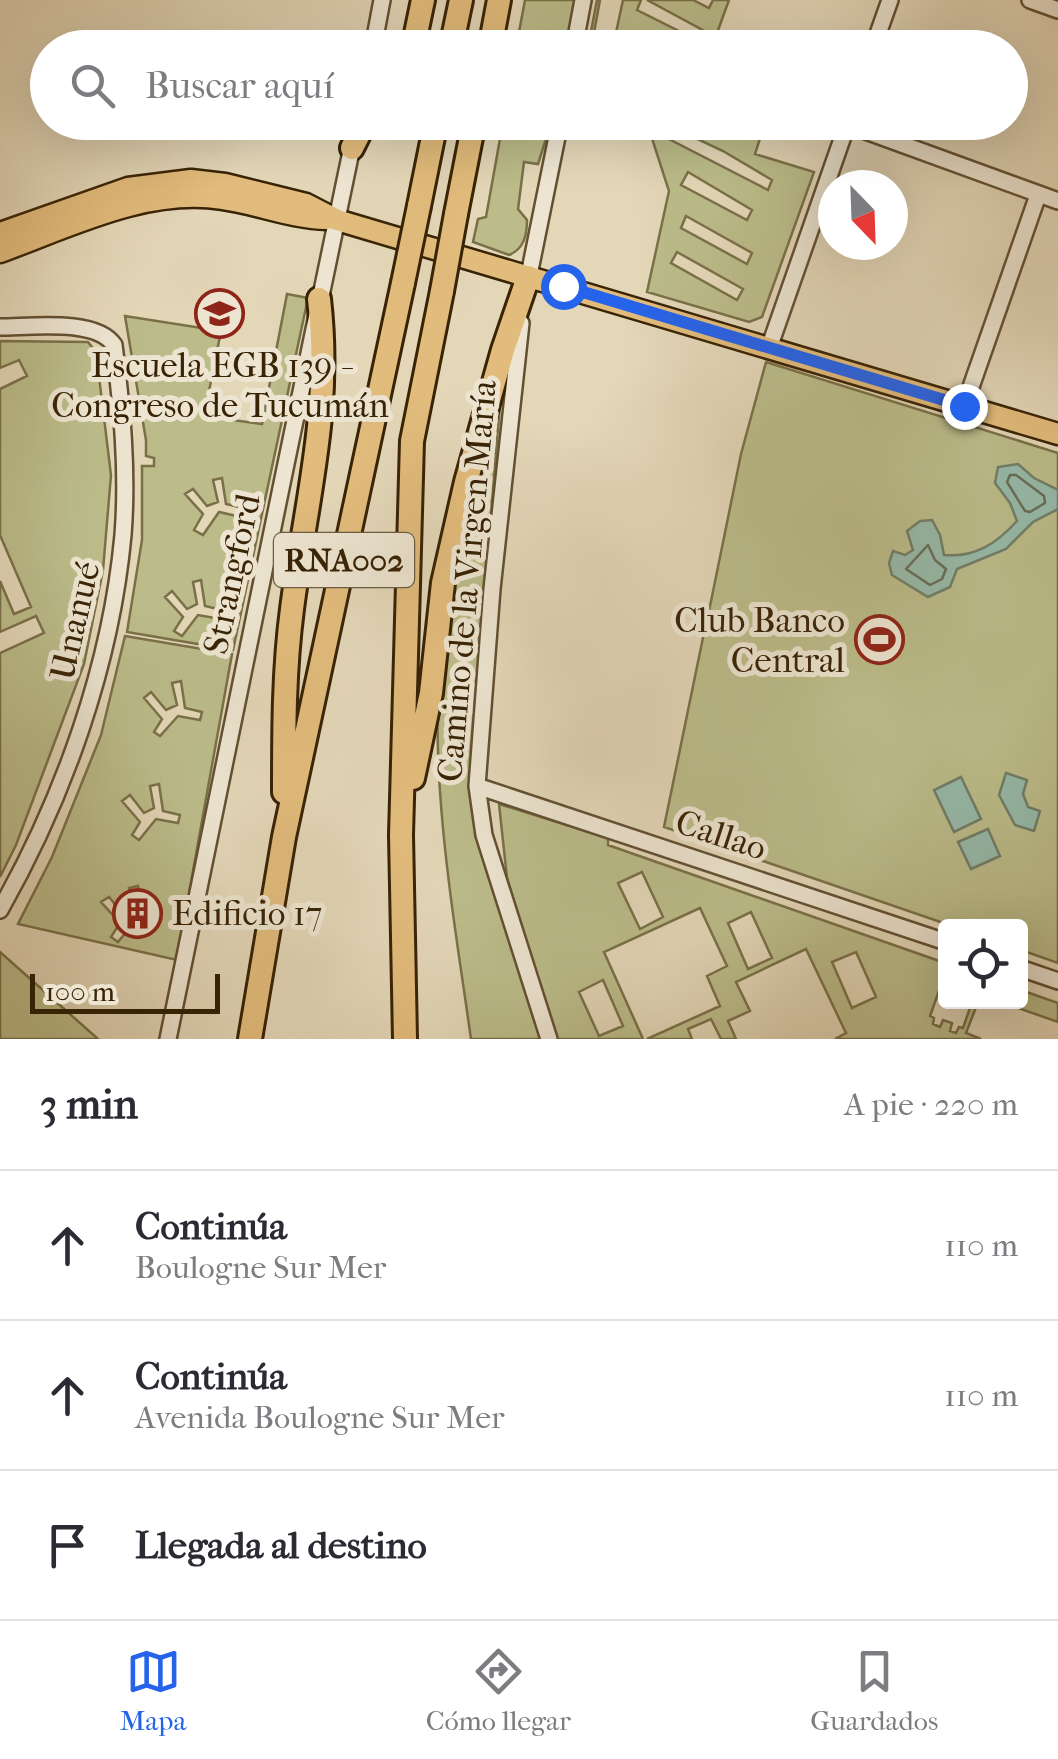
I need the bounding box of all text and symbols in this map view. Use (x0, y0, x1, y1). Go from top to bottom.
search box (30, 30, 1028, 140)
icon: search (65, 58, 120, 113)
text: Buscar aquí (145, 63, 334, 108)
north arrow (818, 170, 908, 260)
route start (541, 264, 587, 310)
school or university icon: Escuela EGB 139 - Congreso de Tucumán (194, 287, 246, 339)
place label: Escuela EGB 139 - Congreso de Tucumán (51, 345, 389, 426)
street label: Camino de la Virgen María (429, 378, 505, 784)
route end (942, 384, 988, 430)
street label: Strangford (195, 489, 269, 658)
road number: RNA002 (274, 533, 414, 587)
street label: Unanué (41, 558, 109, 684)
place label: Club Banco Central (674, 600, 845, 681)
sports icon: Club Banco Central (854, 614, 906, 666)
street label: Callao (670, 801, 772, 869)
building icon: Edificio 17 (111, 887, 163, 939)
place label: Edificio 17 (172, 893, 322, 934)
map controls (938, 919, 1028, 1009)
button: locate (938, 919, 1028, 1009)
scale bar (30, 969, 220, 1014)
text: 100 m (45, 975, 115, 1008)
text: 3 min (40, 1080, 138, 1129)
text: A pie · 220 m (844, 1086, 1018, 1123)
text: Continúa (135, 1204, 287, 1249)
icon: ahead (40, 1218, 95, 1273)
text: 110 m (944, 1227, 1018, 1264)
text: Boulogne Sur Mer (135, 1249, 386, 1286)
text: Continúa (135, 1354, 287, 1399)
icon: ahead (40, 1368, 95, 1423)
text: 110 m (944, 1377, 1018, 1414)
text: Avenida Boulogne Sur Mer (135, 1399, 505, 1436)
icon: arrive (40, 1518, 95, 1573)
text: Llegada al destino (135, 1523, 427, 1568)
tab: Mapa (120, 1644, 186, 1737)
tab: Cómo llegar (426, 1644, 571, 1737)
tab: Guardados (810, 1644, 938, 1737)

